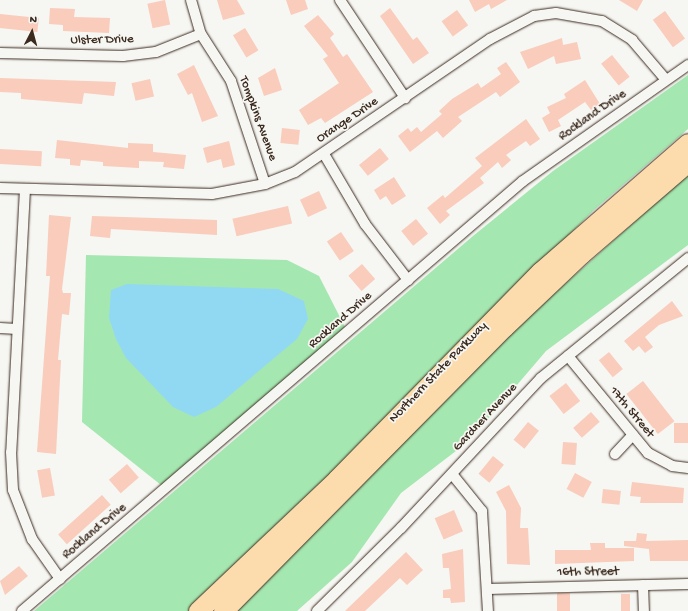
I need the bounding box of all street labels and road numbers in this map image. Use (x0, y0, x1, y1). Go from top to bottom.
street label: Ulster Drive (70, 33, 134, 49)
street label: Tompkins Avenue (234, 74, 280, 164)
street label: Rockland Drive (556, 87, 630, 145)
street label: Orange Drive (314, 95, 382, 147)
street label: Rockland Drive (306, 289, 376, 353)
street label: Northern State Parkway (387, 319, 491, 427)
street label: Gardner Avenue (451, 381, 521, 455)
street label: 17th Street (605, 384, 657, 442)
street label: Rockland Drive (60, 501, 130, 563)
street label: 16th Street (557, 565, 619, 581)

